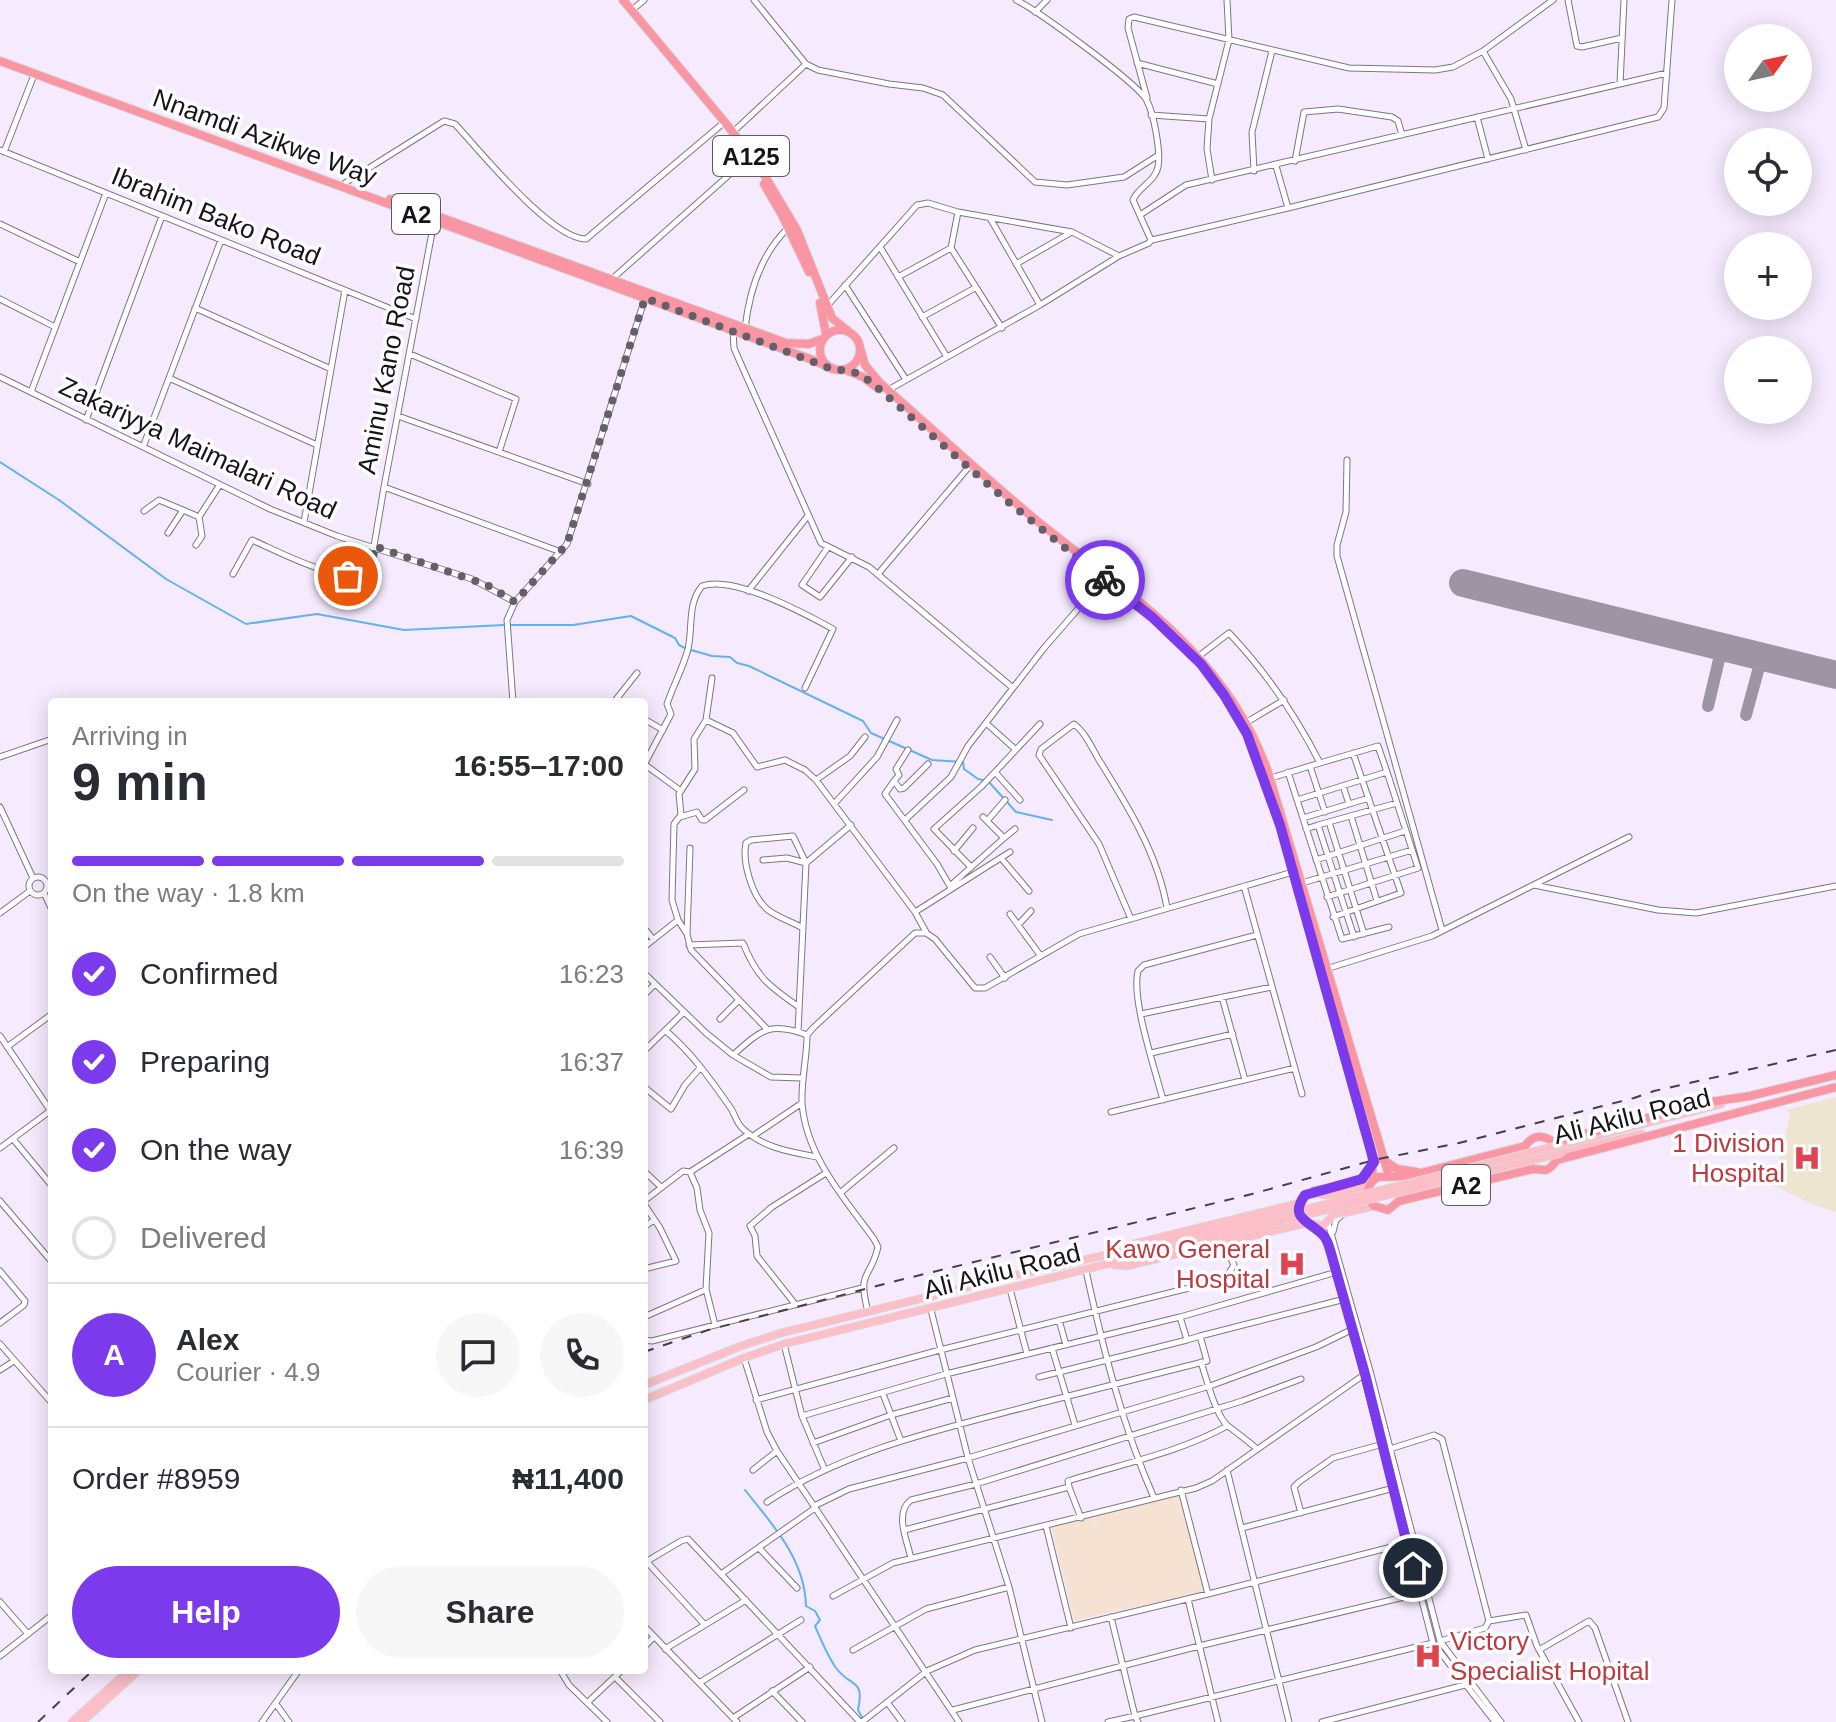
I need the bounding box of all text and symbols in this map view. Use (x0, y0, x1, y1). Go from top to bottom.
north arrow (1724, 24, 1812, 112)
map controls (1724, 24, 1812, 424)
street label: Nnamdi Azikwe Way (149, 83, 381, 191)
button: locate (1724, 128, 1812, 216)
road number: A125 (713, 136, 789, 176)
street label: Ibrahim Bako Road (107, 160, 325, 272)
road number: A2 (392, 194, 440, 234)
button: + (1724, 232, 1812, 320)
street label: Aminu Kano Road (351, 264, 421, 476)
button: − (1724, 336, 1812, 424)
street label: Zakariyya Maimalari Road (55, 371, 341, 525)
courier (1065, 540, 1145, 620)
pin (314, 542, 382, 610)
icon: bag (326, 554, 370, 598)
icon: bike (1083, 558, 1127, 602)
text: Arriving in (72, 721, 188, 751)
text: 16:55–17:00 (454, 749, 624, 782)
text: 9 min (72, 753, 208, 811)
text: On the way · 1.8 km (72, 878, 305, 908)
icon: check (72, 952, 116, 996)
text: Confirmed (140, 957, 278, 990)
text: 16:23 (559, 959, 624, 989)
icon: check (72, 1040, 116, 1084)
text: Preparing (140, 1045, 270, 1078)
text: 16:37 (559, 1047, 624, 1077)
street label: Ali Akilu Road (1551, 1082, 1713, 1150)
icon: check (72, 1128, 116, 1172)
place label: 1 Division Hospital (1672, 1128, 1785, 1188)
text: On the way (140, 1133, 292, 1166)
text: 16:39 (559, 1135, 624, 1165)
hospital icon: 1 Division Hospital (1792, 1143, 1822, 1173)
road number: A2 (1442, 1165, 1490, 1205)
text: Delivered (140, 1221, 267, 1254)
place label: Kawo General Hospital (1105, 1234, 1270, 1294)
street label: Ali Akilu Road (921, 1237, 1083, 1305)
hospital icon: Kawo General Hospital (1277, 1249, 1307, 1279)
button: chat (436, 1313, 520, 1397)
button: phone (540, 1313, 624, 1397)
text: Alex (176, 1323, 239, 1356)
text: A (103, 1338, 125, 1371)
text: Courier · 4.9 (176, 1357, 321, 1387)
text: Order #8959 (72, 1462, 240, 1495)
text: ₦11,400 (512, 1462, 624, 1495)
pin (1379, 1534, 1447, 1602)
icon: home (1391, 1546, 1435, 1590)
button: Help (72, 1566, 340, 1658)
button: Share (356, 1566, 624, 1658)
place label: Victory Specialist Hopital (1450, 1626, 1649, 1686)
hospital icon: Victory Specialist Hopital (1413, 1641, 1443, 1671)

